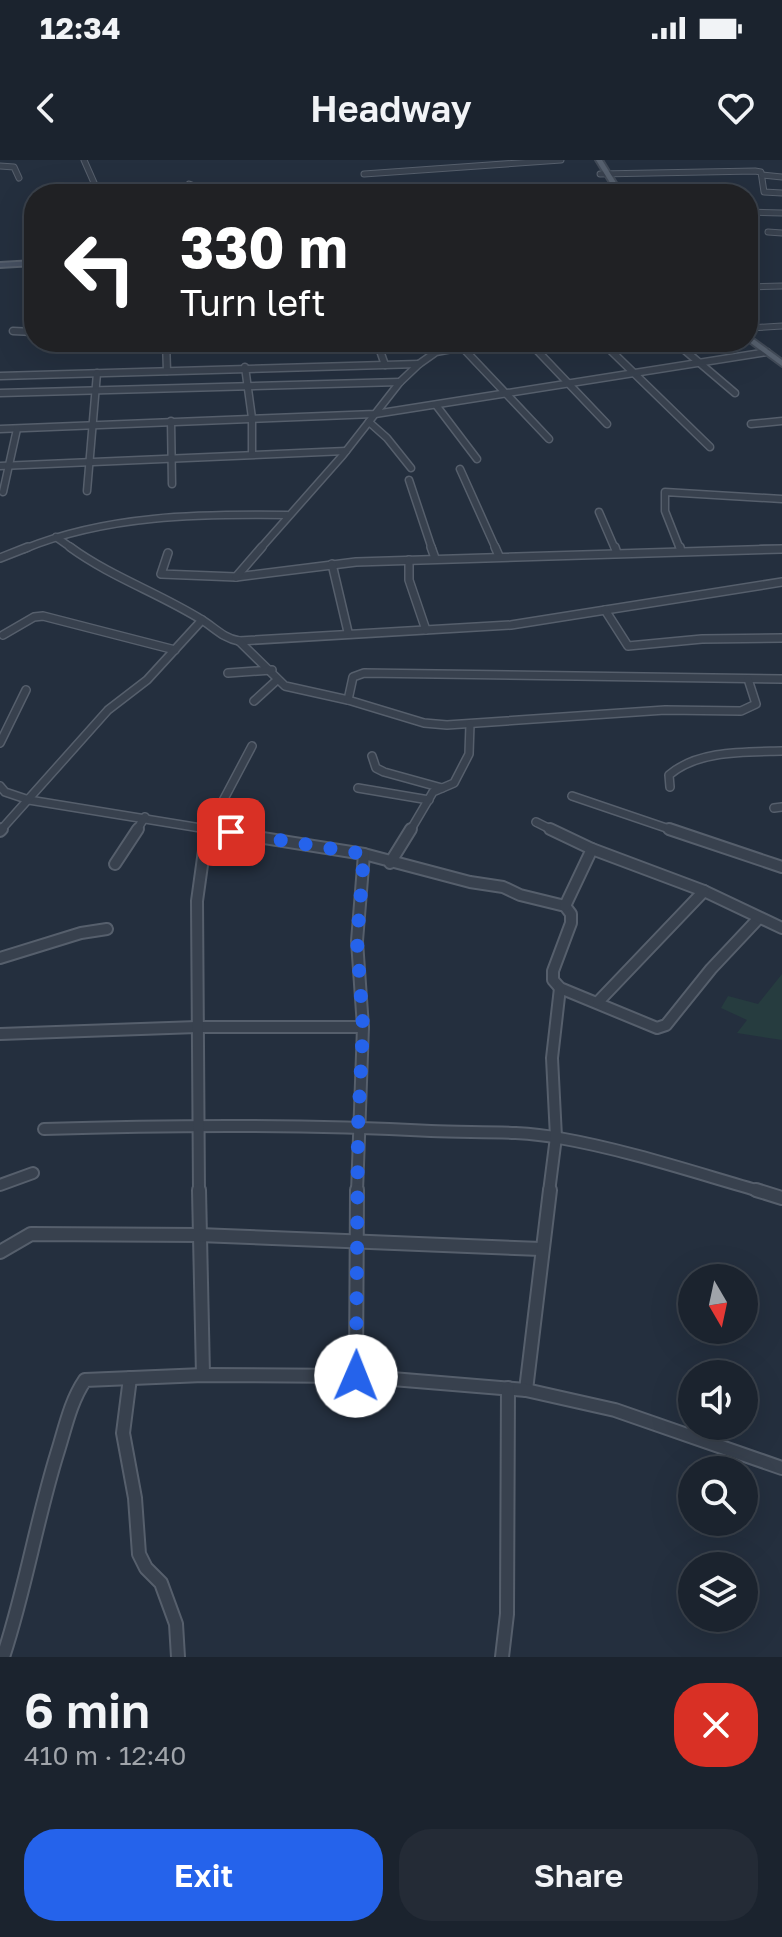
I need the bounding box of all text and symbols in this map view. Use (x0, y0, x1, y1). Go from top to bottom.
text: 12:34 (40, 10, 120, 46)
icon: back (24, 86, 68, 130)
icon: heart (714, 86, 758, 130)
text: Headway (310, 87, 472, 130)
text: 330 m (180, 213, 348, 280)
icon: left (48, 216, 152, 320)
text: Turn left (180, 281, 326, 324)
pin (197, 798, 265, 866)
icon: arrive (209, 810, 253, 854)
north arrow (678, 1264, 758, 1344)
map controls (678, 1264, 758, 1632)
position arrow (314, 1334, 398, 1418)
button: sound (678, 1360, 758, 1440)
button: search (678, 1456, 758, 1536)
button: layers (678, 1552, 758, 1632)
text: 6 min (24, 1681, 150, 1739)
button: close (674, 1683, 758, 1767)
text: 410 m · 12:40 (24, 1740, 186, 1771)
button: Exit (24, 1829, 383, 1921)
button: Share (399, 1829, 758, 1921)

